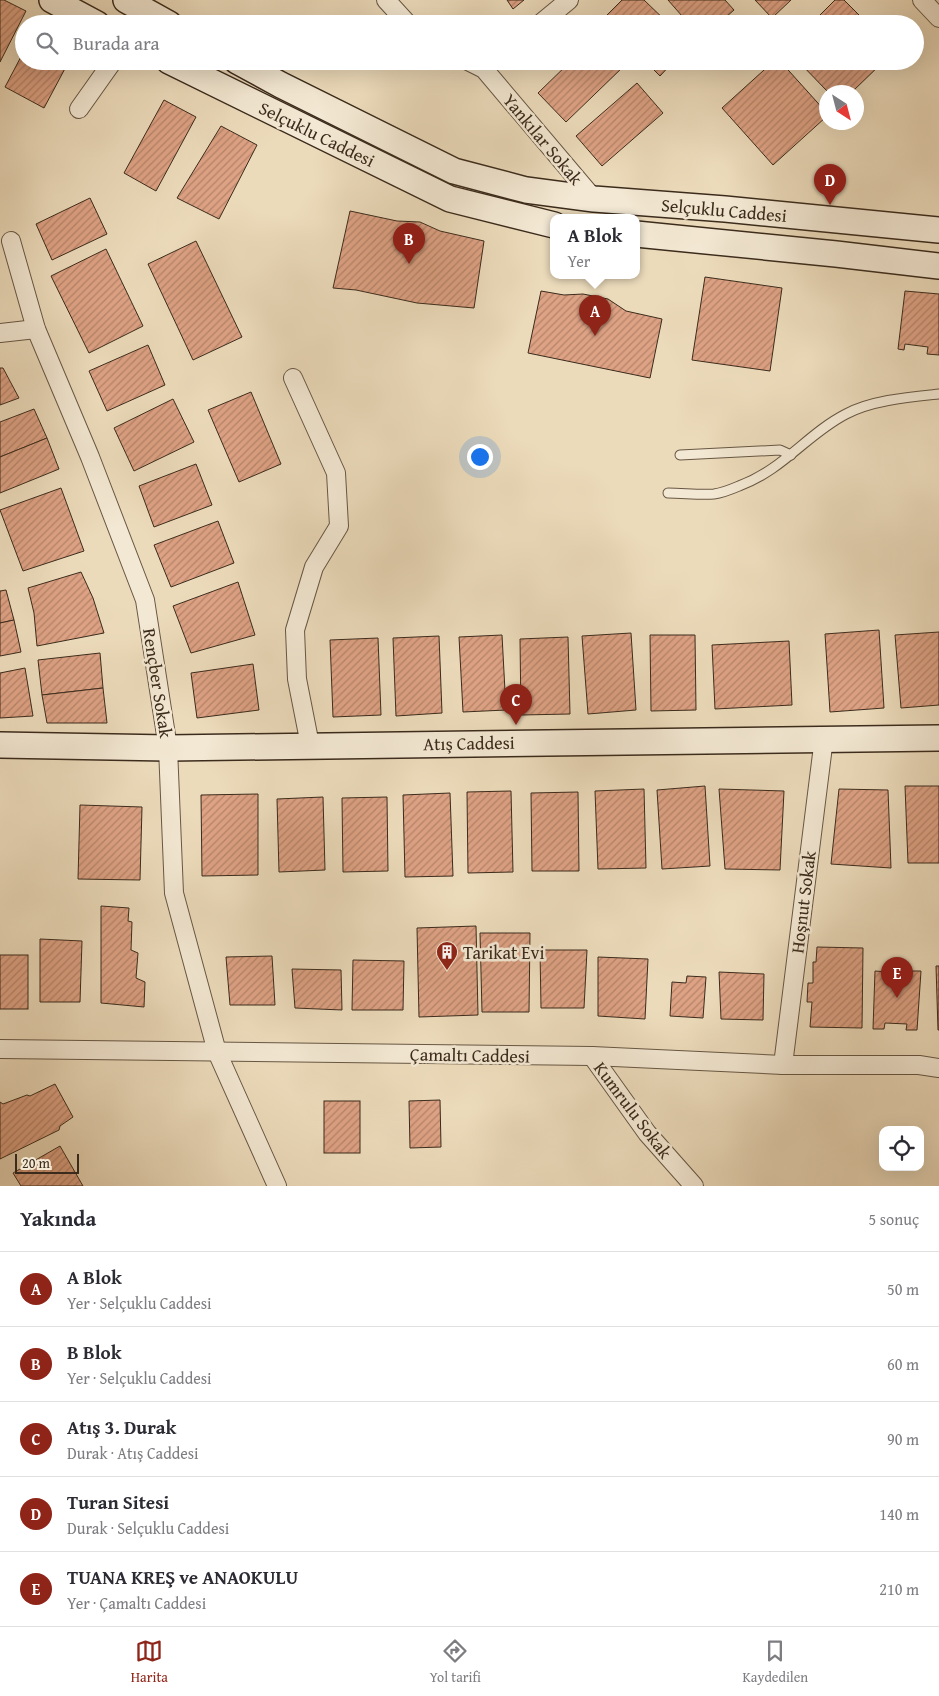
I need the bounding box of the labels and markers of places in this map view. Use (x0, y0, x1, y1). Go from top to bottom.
pin: D (814, 164, 846, 205)
pin: B (393, 223, 425, 264)
pin: A (579, 295, 611, 336)
pin: C (500, 684, 532, 725)
place label: Tarikat Evi (463, 939, 544, 966)
building icon: Tarikat Evi (435, 940, 459, 971)
pin: E (881, 957, 913, 998)

